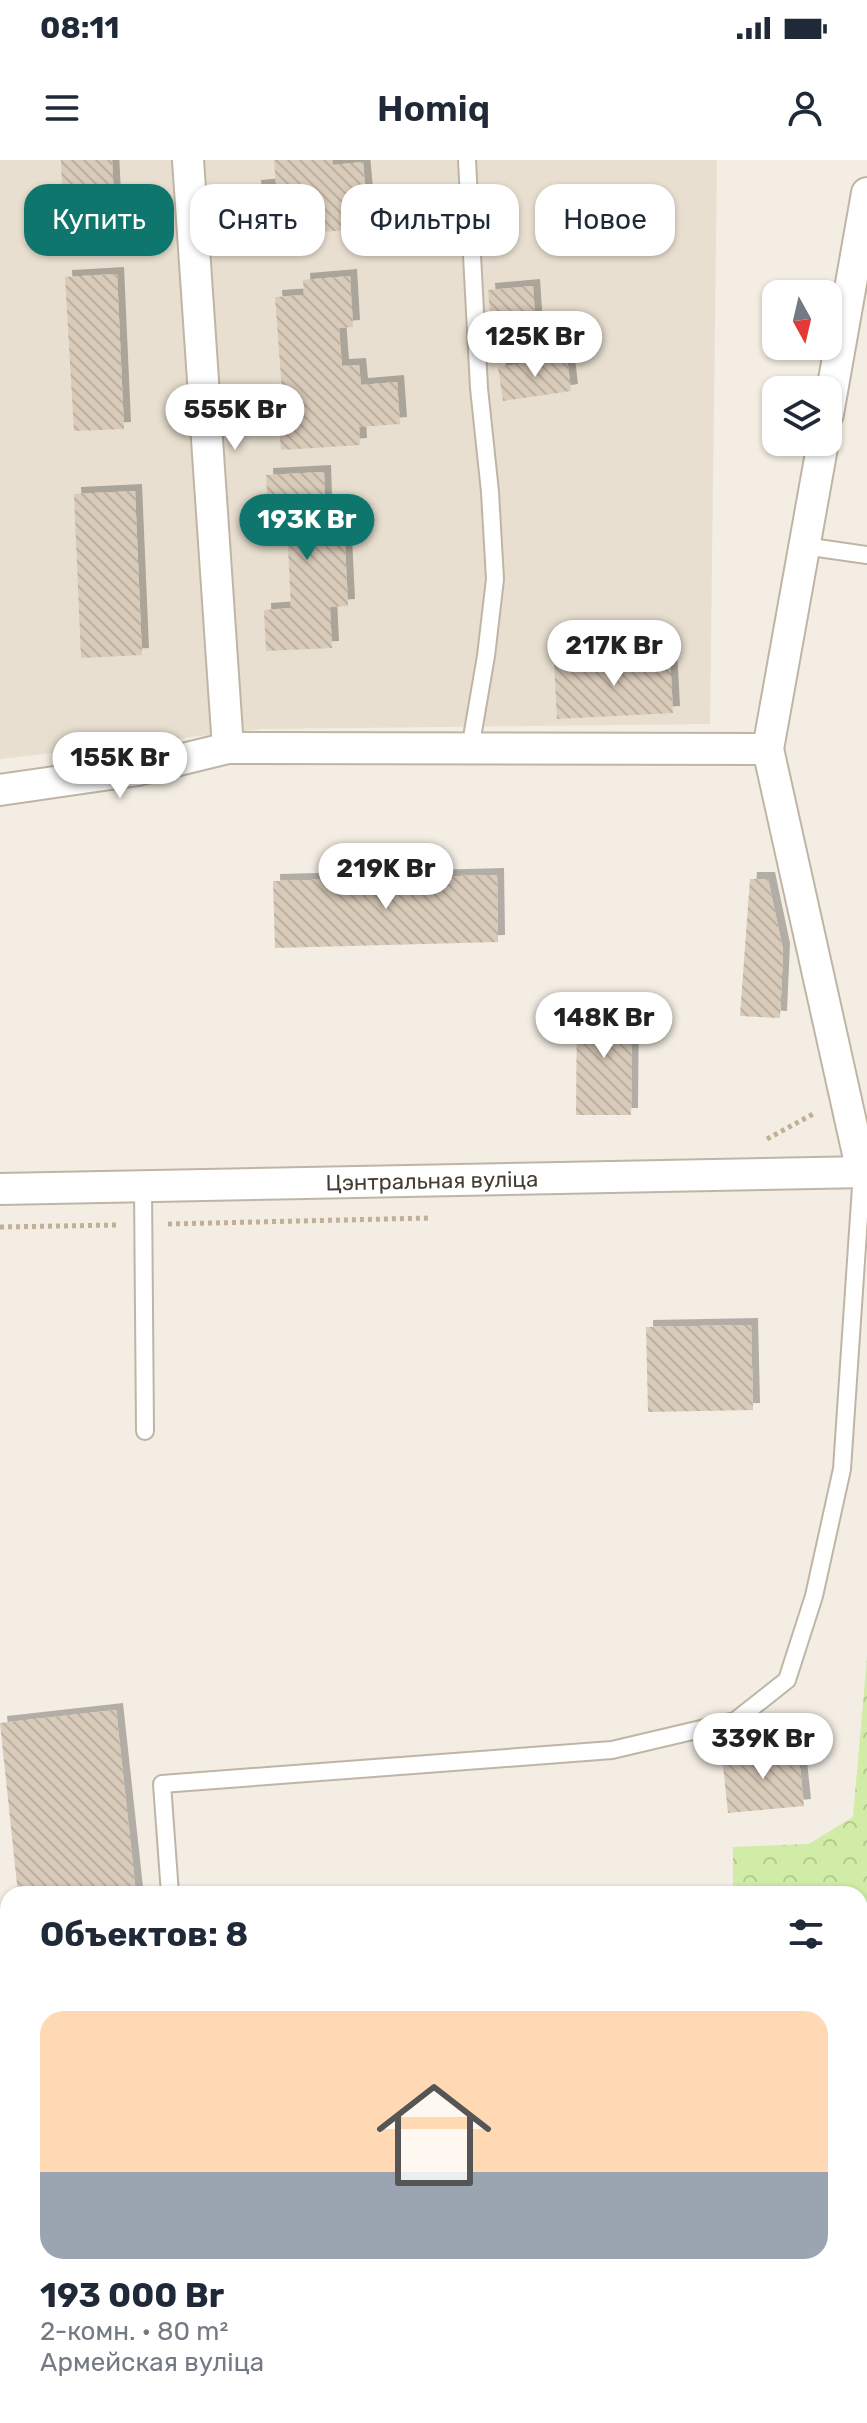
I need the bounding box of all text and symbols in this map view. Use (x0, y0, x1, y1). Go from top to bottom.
text: 08:11 (40, 10, 119, 46)
icon: menu (40, 86, 84, 130)
icon: person (783, 86, 827, 130)
text: Homiq (377, 87, 490, 130)
chip: Купить (24, 184, 174, 256)
chip: Снять (190, 184, 325, 256)
chip: Фильтры (341, 184, 519, 256)
chip: Новое (535, 184, 675, 256)
north arrow (762, 280, 842, 360)
map controls (762, 280, 842, 456)
pin: 125K Br (461, 311, 609, 379)
text: 125K Br (485, 321, 585, 352)
button: layers (762, 376, 842, 456)
pin: 555K Br (161, 384, 309, 452)
text: 555K Br (183, 394, 287, 425)
pin: 193K Br (233, 494, 381, 562)
text: 193K Br (257, 504, 357, 535)
pin: 217K Br (540, 620, 688, 688)
text: 217K Br (565, 630, 663, 661)
pin: 155K Br (46, 732, 194, 800)
text: 155K Br (70, 742, 170, 773)
pin: 219K Br (312, 843, 460, 911)
text: 219K Br (336, 853, 436, 884)
pin: 148K Br (530, 992, 678, 1060)
text: 148K Br (553, 1002, 655, 1033)
street label: Цэнтральная вуліца (325, 1165, 538, 1197)
pin: 339K Br (689, 1713, 837, 1781)
text: 339K Br (711, 1723, 815, 1754)
icon: filters (784, 1912, 828, 1956)
text: Объектов: 8 (40, 1914, 248, 1955)
icon: home (362, 2063, 506, 2207)
text: 193 000 Br (40, 2275, 224, 2316)
text: 2-комн. · 80 m² (40, 2316, 228, 2347)
text: Армейская вуліца (40, 2347, 264, 2378)

